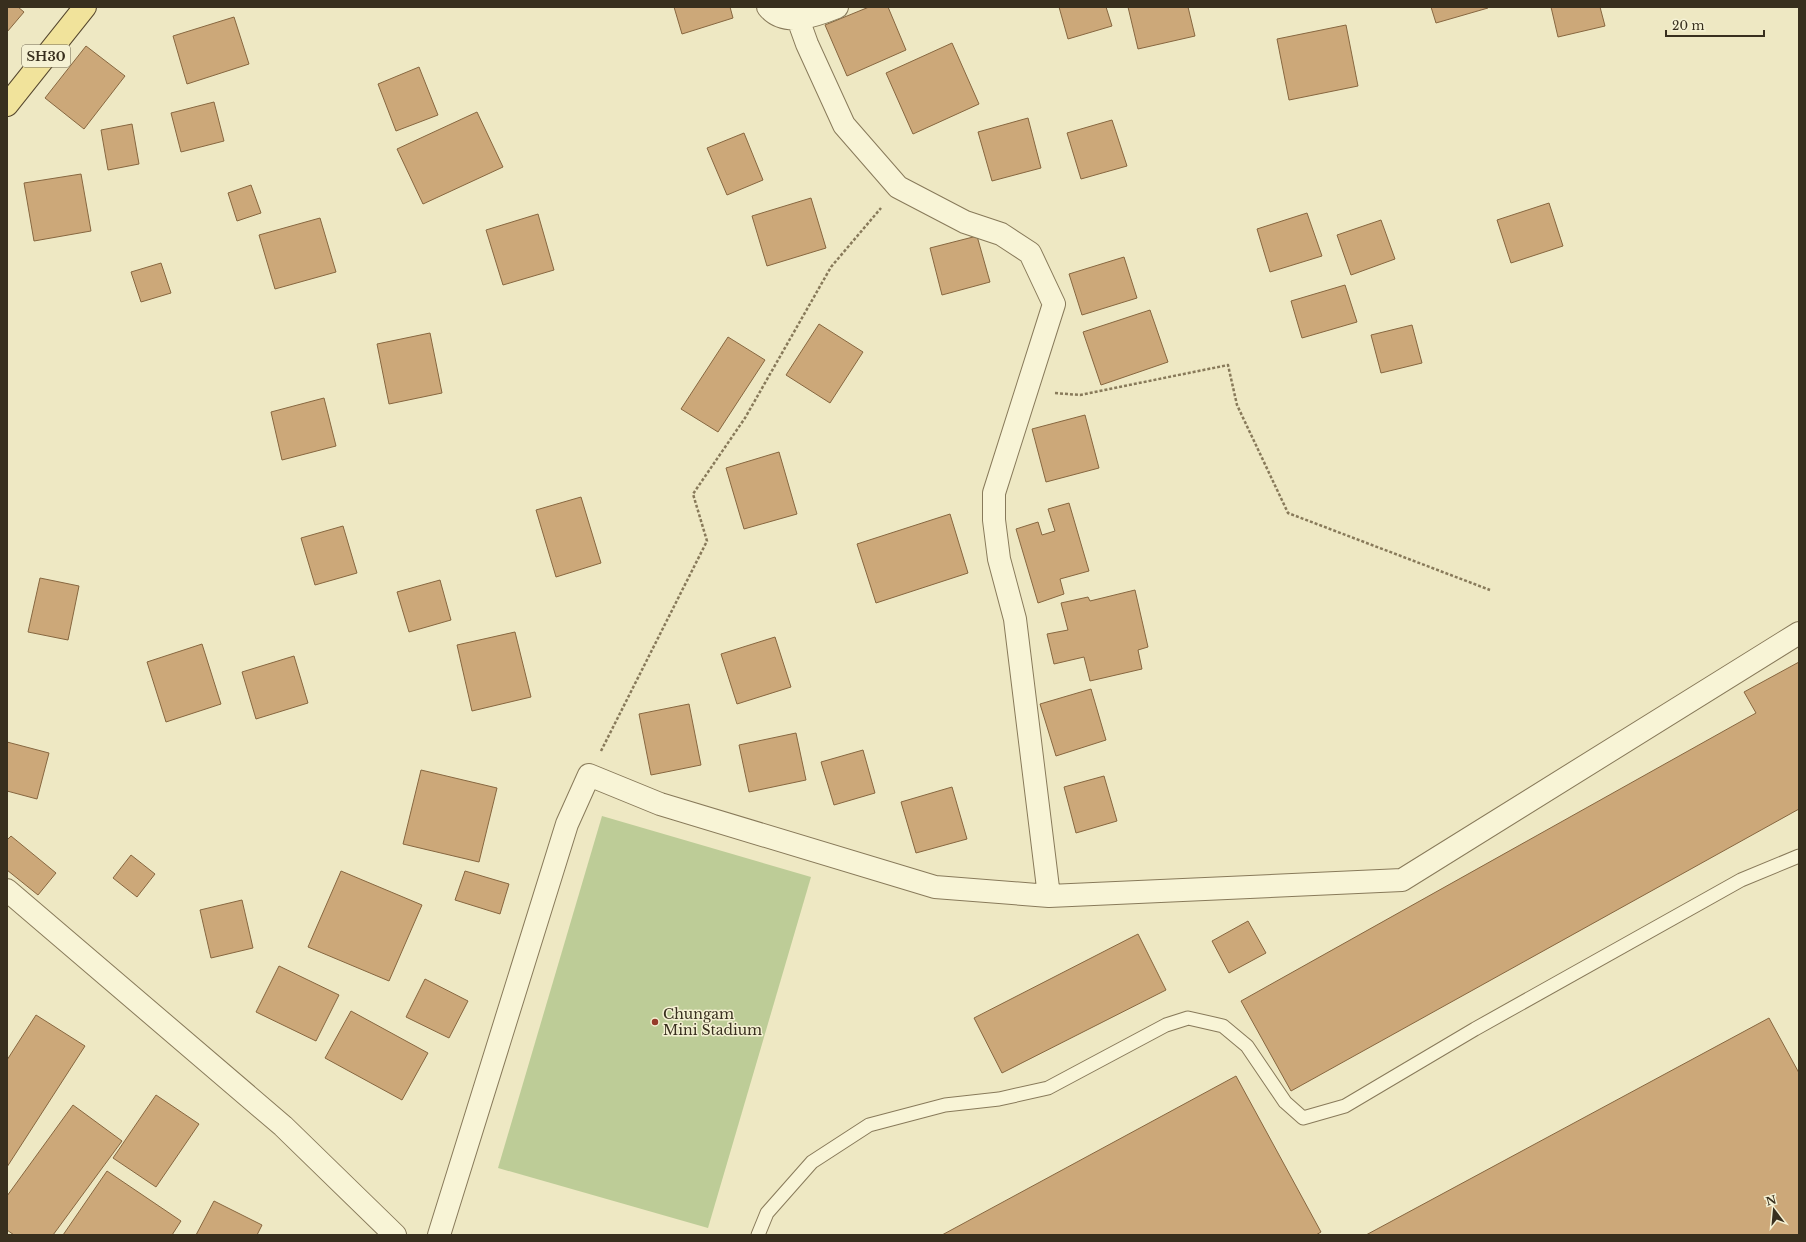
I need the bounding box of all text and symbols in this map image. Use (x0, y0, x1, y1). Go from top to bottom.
scale bar (1666, 12, 1764, 38)
text: 20 m (1672, 18, 1704, 33)
road number: SH30 (22, 45, 70, 67)
place label: Chungam Mini Stadium (663, 1005, 762, 1039)
marker: Chungam Mini Stadium (650, 1017, 660, 1027)
north arrow (1754, 1190, 1794, 1230)
text: N (1764, 1192, 1779, 1209)

